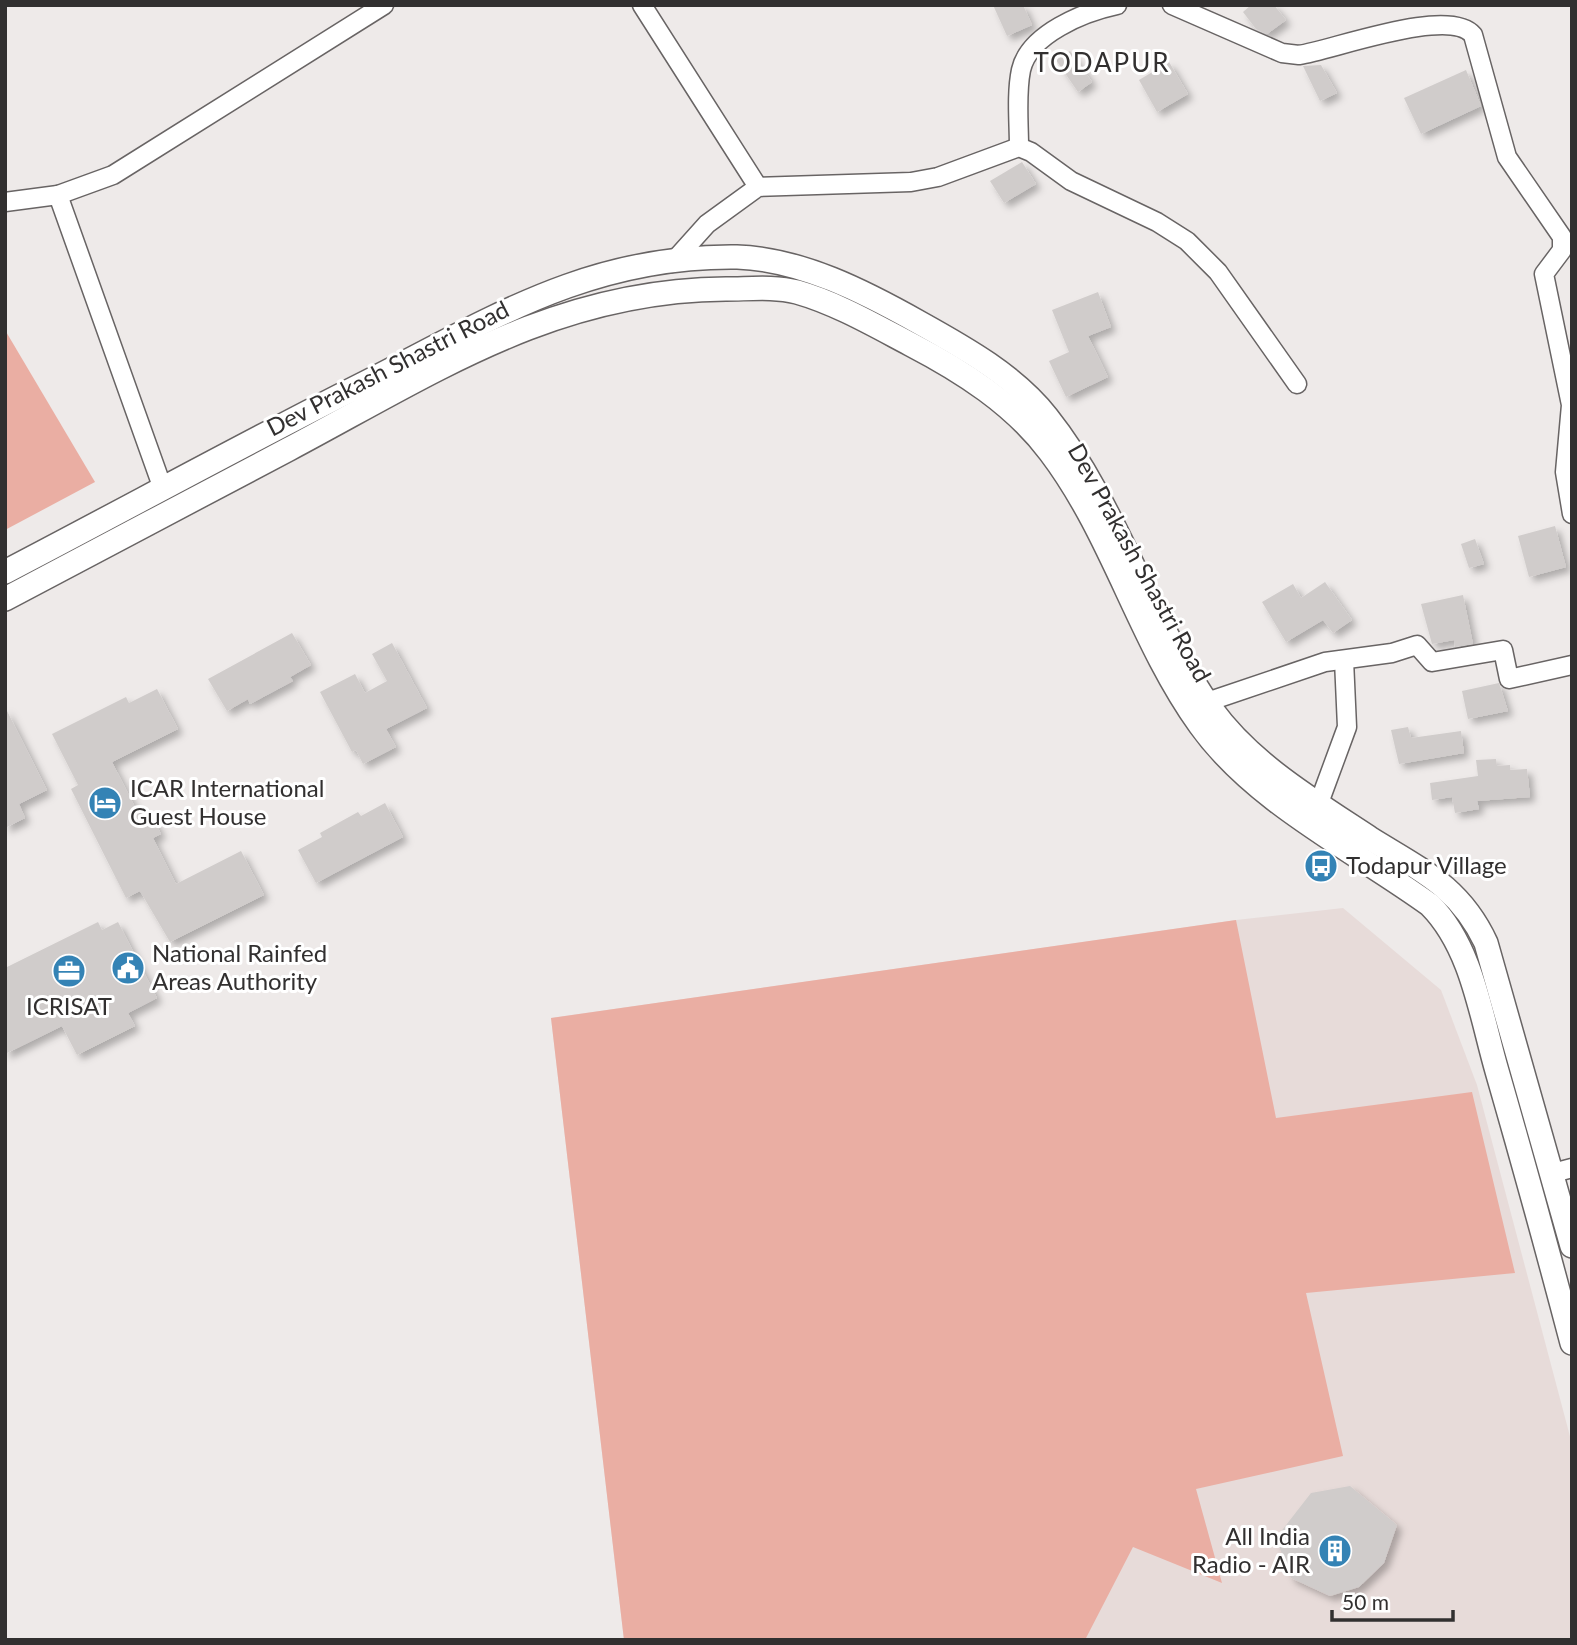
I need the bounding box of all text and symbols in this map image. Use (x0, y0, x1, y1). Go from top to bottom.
district label: TODAPUR (1033, 46, 1171, 78)
street label: Dev Prakash Shastri Road (261, 294, 513, 441)
street label: Dev Prakash Shastri Road (1063, 438, 1218, 687)
place label: ICAR International Guest House (130, 773, 324, 830)
hotel icon: ICAR International Guest House (86, 784, 124, 822)
bus stop icon: Todapur Village (1302, 847, 1340, 885)
place label: Todapur Village (1346, 850, 1507, 879)
place label: National Rainfed Areas Authority (152, 938, 327, 995)
public building icon: National Rainfed Areas Authority (109, 949, 147, 987)
office icon: ICRISAT (50, 952, 88, 990)
place label: ICRISAT (26, 991, 112, 1020)
place label: All India Radio - AIR (1192, 1521, 1310, 1578)
building icon: All India Radio - AIR (1316, 1532, 1354, 1570)
scale bar (1332, 1578, 1453, 1622)
text: 50 m (1342, 1589, 1389, 1614)

